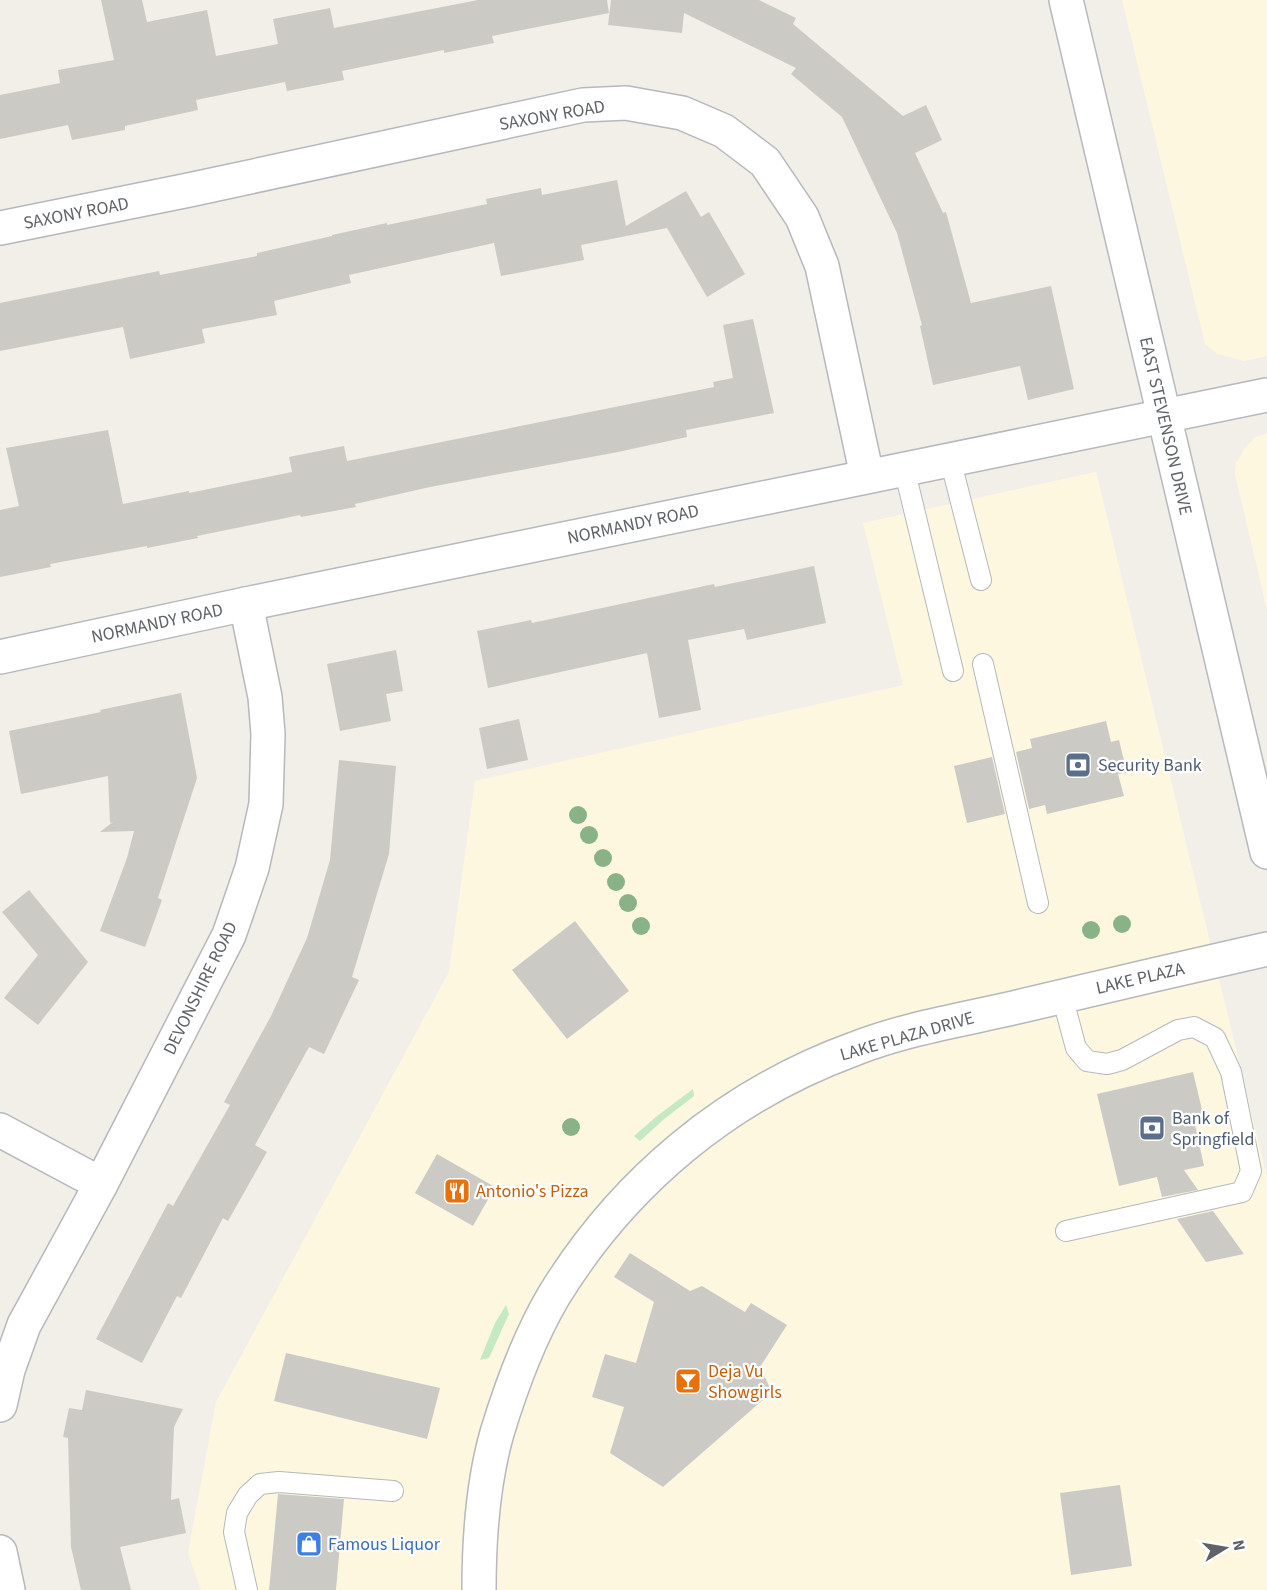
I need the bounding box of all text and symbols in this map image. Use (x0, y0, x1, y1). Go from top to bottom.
street label: SAXONY ROAD (497, 94, 607, 137)
street label: SAXONY ROAD (21, 191, 131, 236)
street label: EAST STEVENSON DRIVE (1133, 335, 1198, 518)
street label: NORMANDY ROAD (565, 498, 701, 551)
street label: NORMANDY ROAD (89, 597, 225, 650)
bank icon: Security Bank (1063, 750, 1093, 780)
place label: Security Bank (1098, 753, 1202, 778)
street label: DEVONSHIRE ROAD (157, 917, 244, 1059)
street label: LAKE PLAZA (1093, 956, 1187, 1001)
street label: LAKE PLAZA DRIVE (837, 1005, 977, 1068)
place label: Bank of Springfield (1172, 1106, 1254, 1152)
bank icon: Bank of Springfield (1137, 1113, 1167, 1143)
restaurant icon: Antonio's Pizza (442, 1176, 472, 1206)
place label: Antonio's Pizza (476, 1179, 589, 1204)
place label: Deja Vu Showgirls (708, 1359, 782, 1405)
bar icon: Deja Vu Showgirls (673, 1366, 703, 1396)
north arrow (1195, 1518, 1255, 1578)
shop icon: Famous Liquor (294, 1529, 324, 1559)
place label: Famous Liquor (328, 1532, 441, 1557)
text: N (1227, 1538, 1251, 1553)

